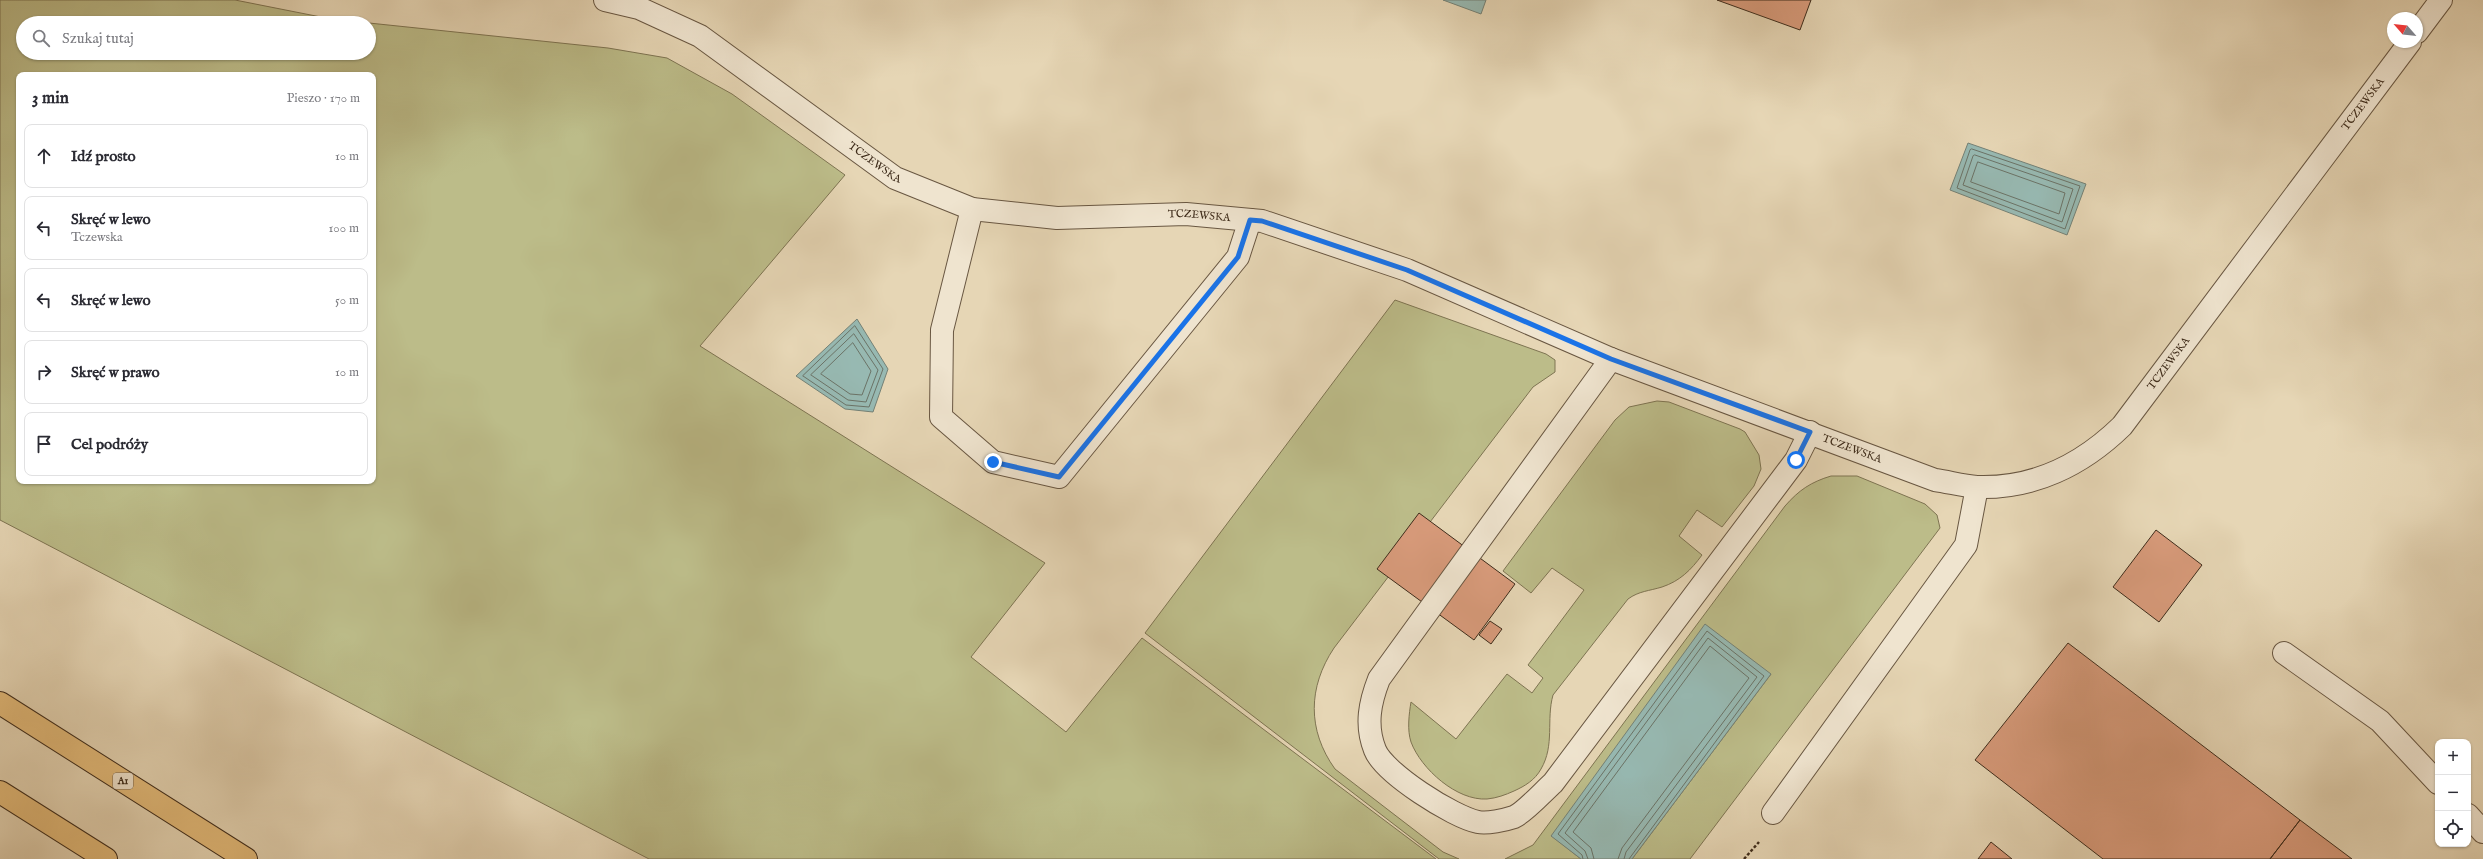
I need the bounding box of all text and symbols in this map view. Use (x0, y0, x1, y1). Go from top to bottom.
north arrow (2387, 12, 2423, 48)
search box (16, 16, 376, 60)
icon: search (30, 27, 52, 49)
text: Szukaj tutaj (62, 29, 134, 48)
street label: TCZEWSKA (2339, 75, 2388, 134)
text: 3 min (32, 88, 69, 109)
text: Pieszo · 170 m (287, 90, 360, 107)
street label: TCZEWSKA (845, 139, 904, 187)
icon: ahead (33, 145, 55, 167)
text: Idź prosto (71, 147, 136, 166)
text: 10 m (335, 148, 359, 165)
street label: TCZEWSKA (1168, 207, 1232, 225)
text: Skręć w lewo (71, 210, 151, 229)
icon: left (33, 217, 55, 239)
text: 100 m (329, 220, 359, 237)
text: Tczewska (71, 229, 123, 246)
icon: left (33, 289, 55, 311)
text: Skręć w lewo (71, 291, 151, 310)
text: 50 m (335, 292, 359, 309)
street label: TCZEWSKA (2144, 334, 2194, 393)
icon: right (33, 361, 55, 383)
text: Skręć w prawo (71, 363, 160, 382)
text: 10 m (335, 364, 359, 381)
street label: TCZEWSKA (1820, 431, 1884, 467)
icon: arrive (33, 433, 55, 455)
text: Cel podróży (71, 435, 148, 454)
route start (1787, 451, 1805, 469)
route end (984, 453, 1002, 471)
map controls (2435, 739, 2471, 847)
button: + (2435, 739, 2471, 775)
road number: A1 (113, 773, 133, 789)
button: − (2435, 775, 2471, 811)
button: locate (2435, 811, 2471, 847)

